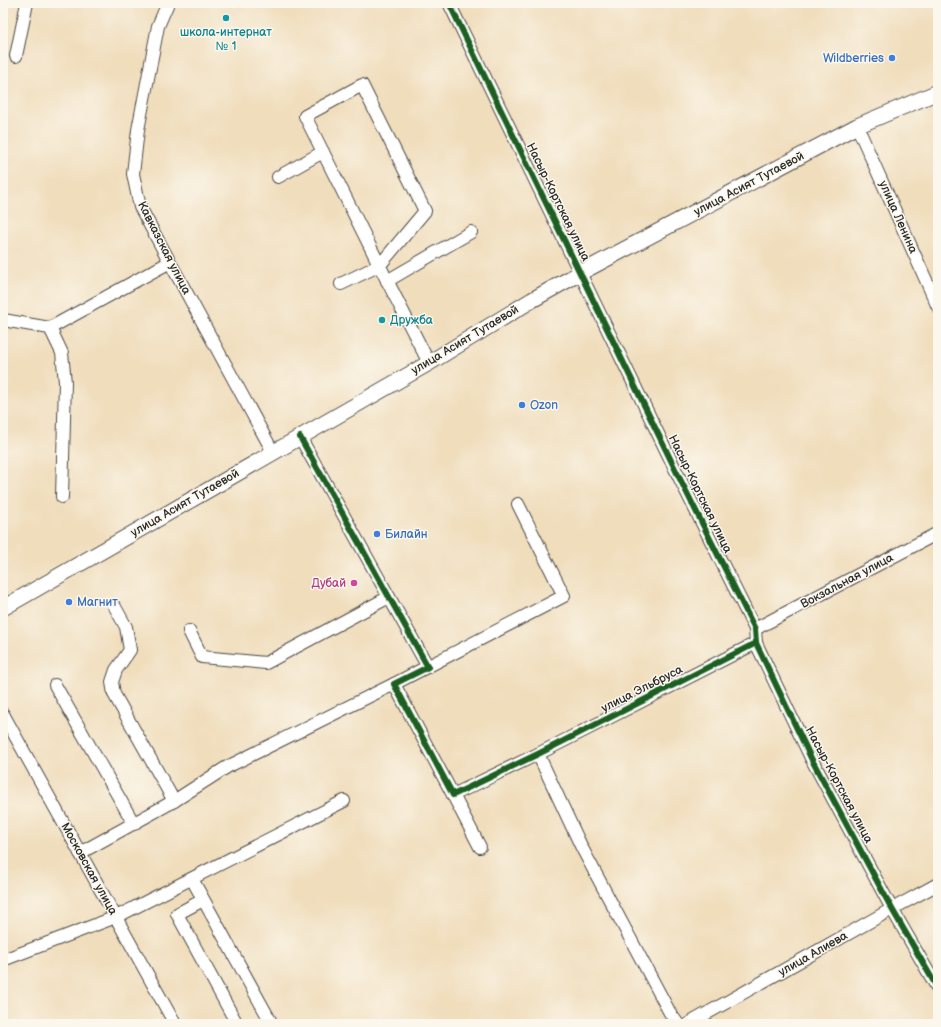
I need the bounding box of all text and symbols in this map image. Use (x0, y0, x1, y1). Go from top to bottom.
marker: школа-интернат № 1 (221, 13, 231, 23)
place label: школа-интернат № 1 (180, 25, 272, 54)
place label: Wildberries (823, 51, 884, 66)
marker: Wildberries (887, 53, 897, 63)
street label: Насыр-Кортская улица (523, 140, 593, 264)
street label: улица Асият Тутаевой (691, 148, 807, 219)
street label: улица Ленина (875, 178, 921, 256)
street label: Кавказская улица (134, 199, 194, 297)
street label: улица Асият Тутаевой (409, 302, 522, 378)
place label: Дружба (390, 313, 433, 328)
marker: Дружба (377, 315, 387, 325)
place label: Ozon (530, 398, 558, 413)
marker: Ozon (517, 400, 527, 410)
street label: Насыр-Кортская улица (665, 432, 735, 556)
street label: улица Асият Тутаевой (128, 466, 242, 540)
place label: Билайн (385, 527, 428, 542)
marker: Билайн (372, 529, 382, 539)
street label: Вокзальная улица (798, 550, 896, 612)
place label: Дубай (311, 576, 346, 591)
marker: Дубай (349, 578, 359, 588)
place label: Магнит (77, 595, 118, 610)
marker: Магнит (64, 597, 74, 607)
street label: улица Эльбруса (599, 662, 685, 716)
street label: Насыр-Кортская улица (802, 724, 876, 846)
street label: Московская улица (57, 820, 121, 918)
street label: улица Алиева (776, 928, 850, 980)

